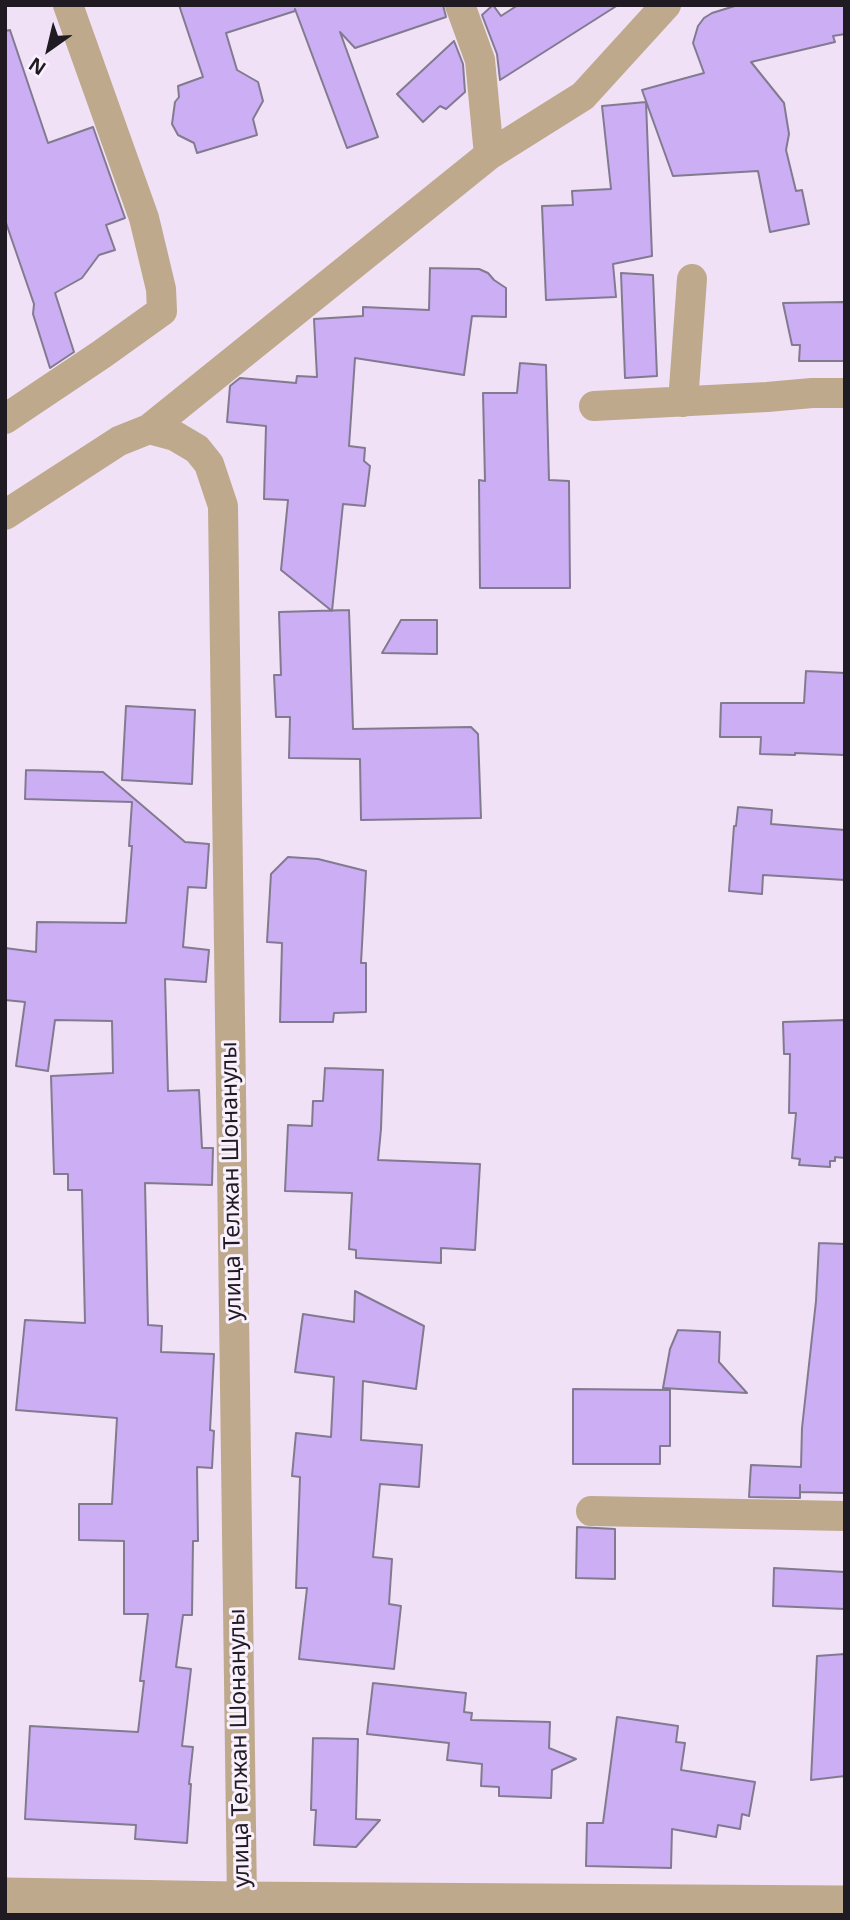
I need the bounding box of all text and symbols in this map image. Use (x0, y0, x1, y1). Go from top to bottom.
north arrow (14, 14, 84, 84)
text: N (24, 51, 51, 82)
street label: улица Телжан Шонанулы (216, 1041, 248, 1321)
street label: улица Телжан Шонанулы (224, 1608, 256, 1888)

